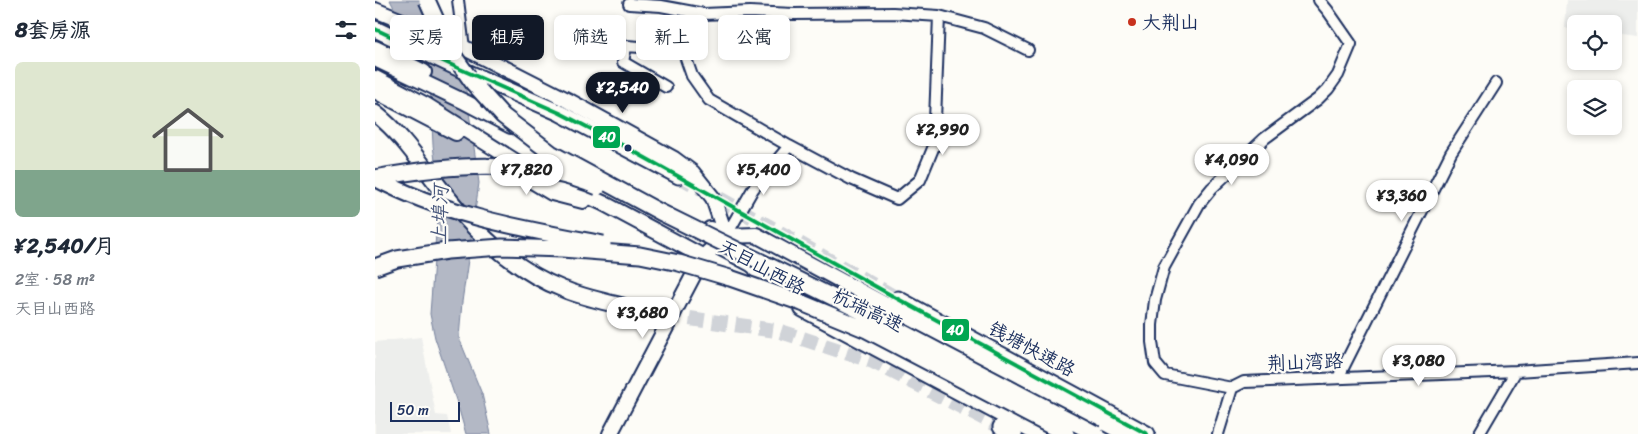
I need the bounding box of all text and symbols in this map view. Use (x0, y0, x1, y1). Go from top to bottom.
place label: 大荆山 (1142, 6, 1199, 39)
text: 8套房源 (15, 11, 91, 49)
chip: 买房 (390, 15, 462, 60)
chip: 租房 (472, 15, 544, 60)
chip: 筛选 (554, 15, 626, 60)
chip: 新上 (636, 15, 708, 60)
chip: 公寓 (718, 15, 790, 60)
map controls (1567, 15, 1622, 135)
button: locate (1567, 15, 1622, 70)
icon: filters (332, 16, 360, 44)
marker: 大荆山 (1126, 16, 1138, 28)
pin: ¥2,540 (582, 72, 664, 114)
text: ¥2,540 (597, 73, 649, 102)
button: layers (1567, 80, 1622, 135)
icon: home (143, 95, 233, 185)
pin: ¥2,990 (902, 114, 984, 156)
text: ¥2,990 (917, 115, 969, 144)
line badge: 40 (592, 125, 621, 149)
text: 40 (597, 125, 616, 150)
unlabelled marker (623, 143, 633, 153)
pin: ¥4,090 (1191, 144, 1273, 186)
text: ¥4,090 (1205, 145, 1259, 174)
pin: ¥7,820 (486, 154, 568, 196)
pin: ¥5,400 (723, 154, 805, 196)
text: ¥7,820 (501, 155, 553, 184)
text: ¥5,400 (737, 155, 791, 184)
pin: ¥3,360 (1361, 180, 1443, 222)
water label: 上埠河 (421, 181, 459, 246)
text: ¥3,360 (1377, 181, 1427, 210)
text: ¥2,540/月 (15, 227, 115, 265)
street label: 天目山西路 (712, 230, 812, 304)
text: 2室 · 58 m² (15, 265, 95, 294)
street label: 杭瑞高速 (827, 279, 909, 341)
text: 天目山西路 (15, 294, 95, 323)
pin: ¥3,680 (602, 296, 684, 339)
text: ¥3,680 (618, 298, 668, 327)
street label: 钱塘快速路 (982, 312, 1082, 386)
line badge: 40 (941, 318, 970, 342)
text: 40 (945, 318, 964, 343)
street label: 荆山湾路 (1266, 344, 1344, 380)
pin: ¥3,080 (1378, 344, 1460, 387)
text: ¥3,080 (1393, 346, 1445, 375)
text: 50 m (397, 398, 429, 423)
scale bar (390, 399, 460, 422)

